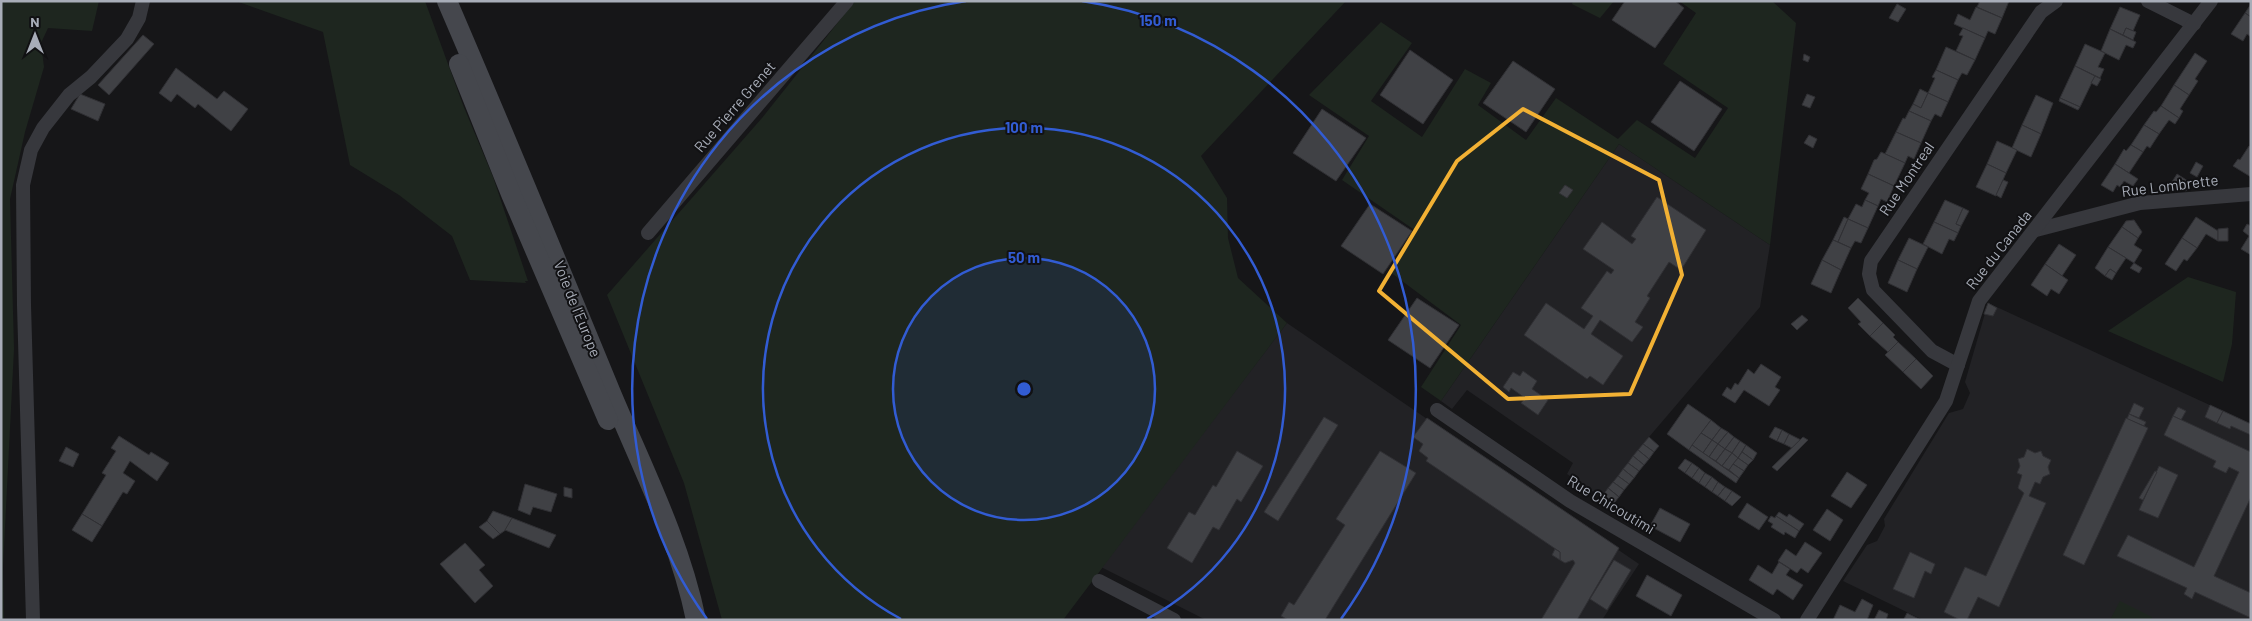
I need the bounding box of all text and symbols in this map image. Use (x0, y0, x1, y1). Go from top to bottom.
north arrow (10, 10, 60, 60)
text: 150 m (1139, 11, 1177, 29)
text: N (30, 13, 40, 30)
street label: Rue Pierre Grenet (690, 57, 779, 156)
text: 100 m (1005, 118, 1043, 136)
street label: Rue Montreal (1875, 138, 1937, 219)
street label: Rue Lombrette (2120, 170, 2219, 200)
street label: Rue du Canada (1962, 206, 2035, 293)
text: 50 m (1008, 248, 1040, 266)
street label: Voie de l'Europe (550, 258, 605, 360)
centre of rings (1015, 380, 1033, 398)
street label: Rue Chicoutimi (1565, 471, 1658, 537)

